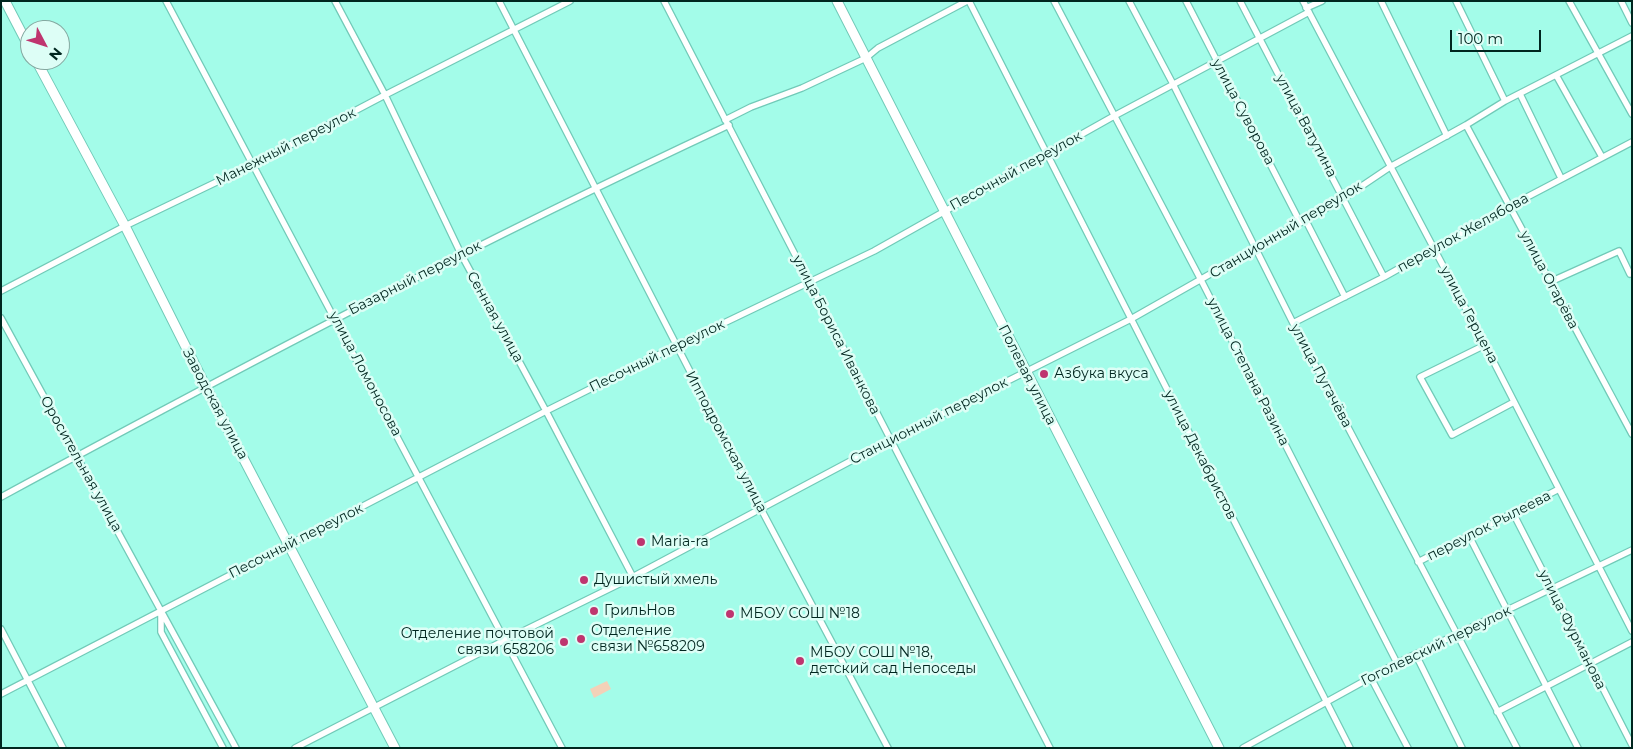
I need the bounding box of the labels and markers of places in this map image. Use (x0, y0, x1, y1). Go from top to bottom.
place label: Азбука вкуса (1054, 366, 1149, 382)
marker: Азбука вкуса (1038, 368, 1050, 380)
place label: Maria-ra (651, 534, 709, 550)
marker: Maria-ra (635, 536, 647, 548)
place label: Душистый хмель (594, 572, 717, 588)
marker: Душистый хмель (578, 574, 590, 586)
place label: ГрильНов (604, 603, 675, 619)
marker: ГрильНов (588, 605, 600, 617)
place label: МБОУ СОШ №18 (740, 606, 860, 622)
marker: МБОУ СОШ №18 (724, 608, 736, 620)
place label: Отделение связи №658209 (591, 623, 705, 656)
place label: Отделение почтовой связи 658206 (401, 626, 554, 658)
marker: Отделение связи №658209 (575, 633, 587, 645)
marker: Отделение почтовой связи 658206 (558, 636, 570, 648)
place label: МБОУ СОШ №18, детский сад Непоседы (810, 645, 976, 678)
marker: МБОУ СОШ №18, детский сад Непоседы (794, 655, 806, 667)

